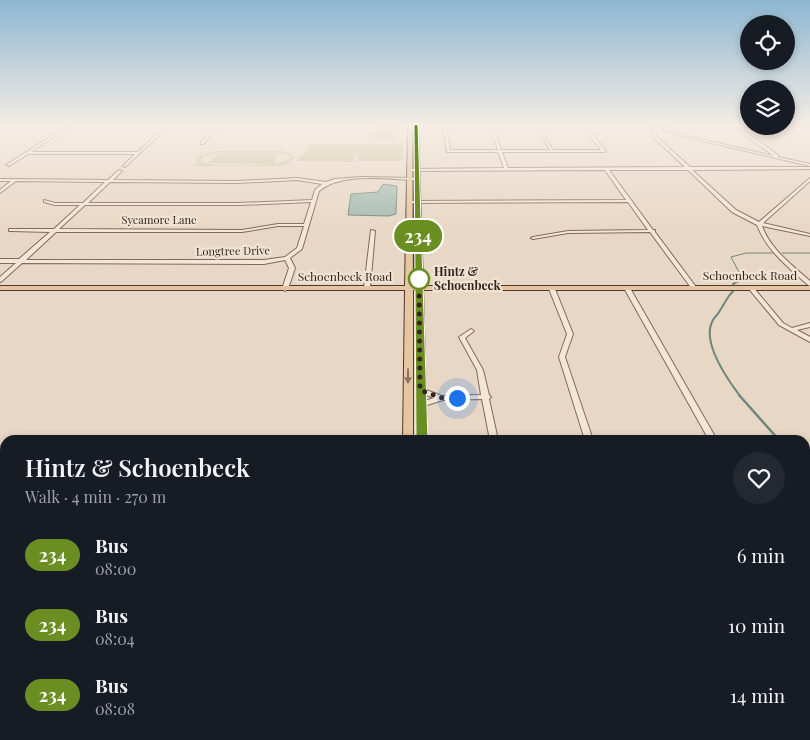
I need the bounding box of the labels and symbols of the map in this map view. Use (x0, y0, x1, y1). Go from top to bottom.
street label: Sycamore Lane (121, 212, 197, 227)
line badge: 234 (389, 220, 447, 252)
street label: Longtree Drive (196, 242, 271, 259)
place label: Hintz & Schoenbeck (434, 263, 501, 293)
street label: Schoenbeck Road (703, 267, 797, 283)
street label: Schoenbeck Road (298, 268, 392, 284)
marker: Hintz & Schoenbeck (408, 268, 430, 290)
one-way arrow (404, 369, 412, 385)
your location (445, 386, 470, 411)

